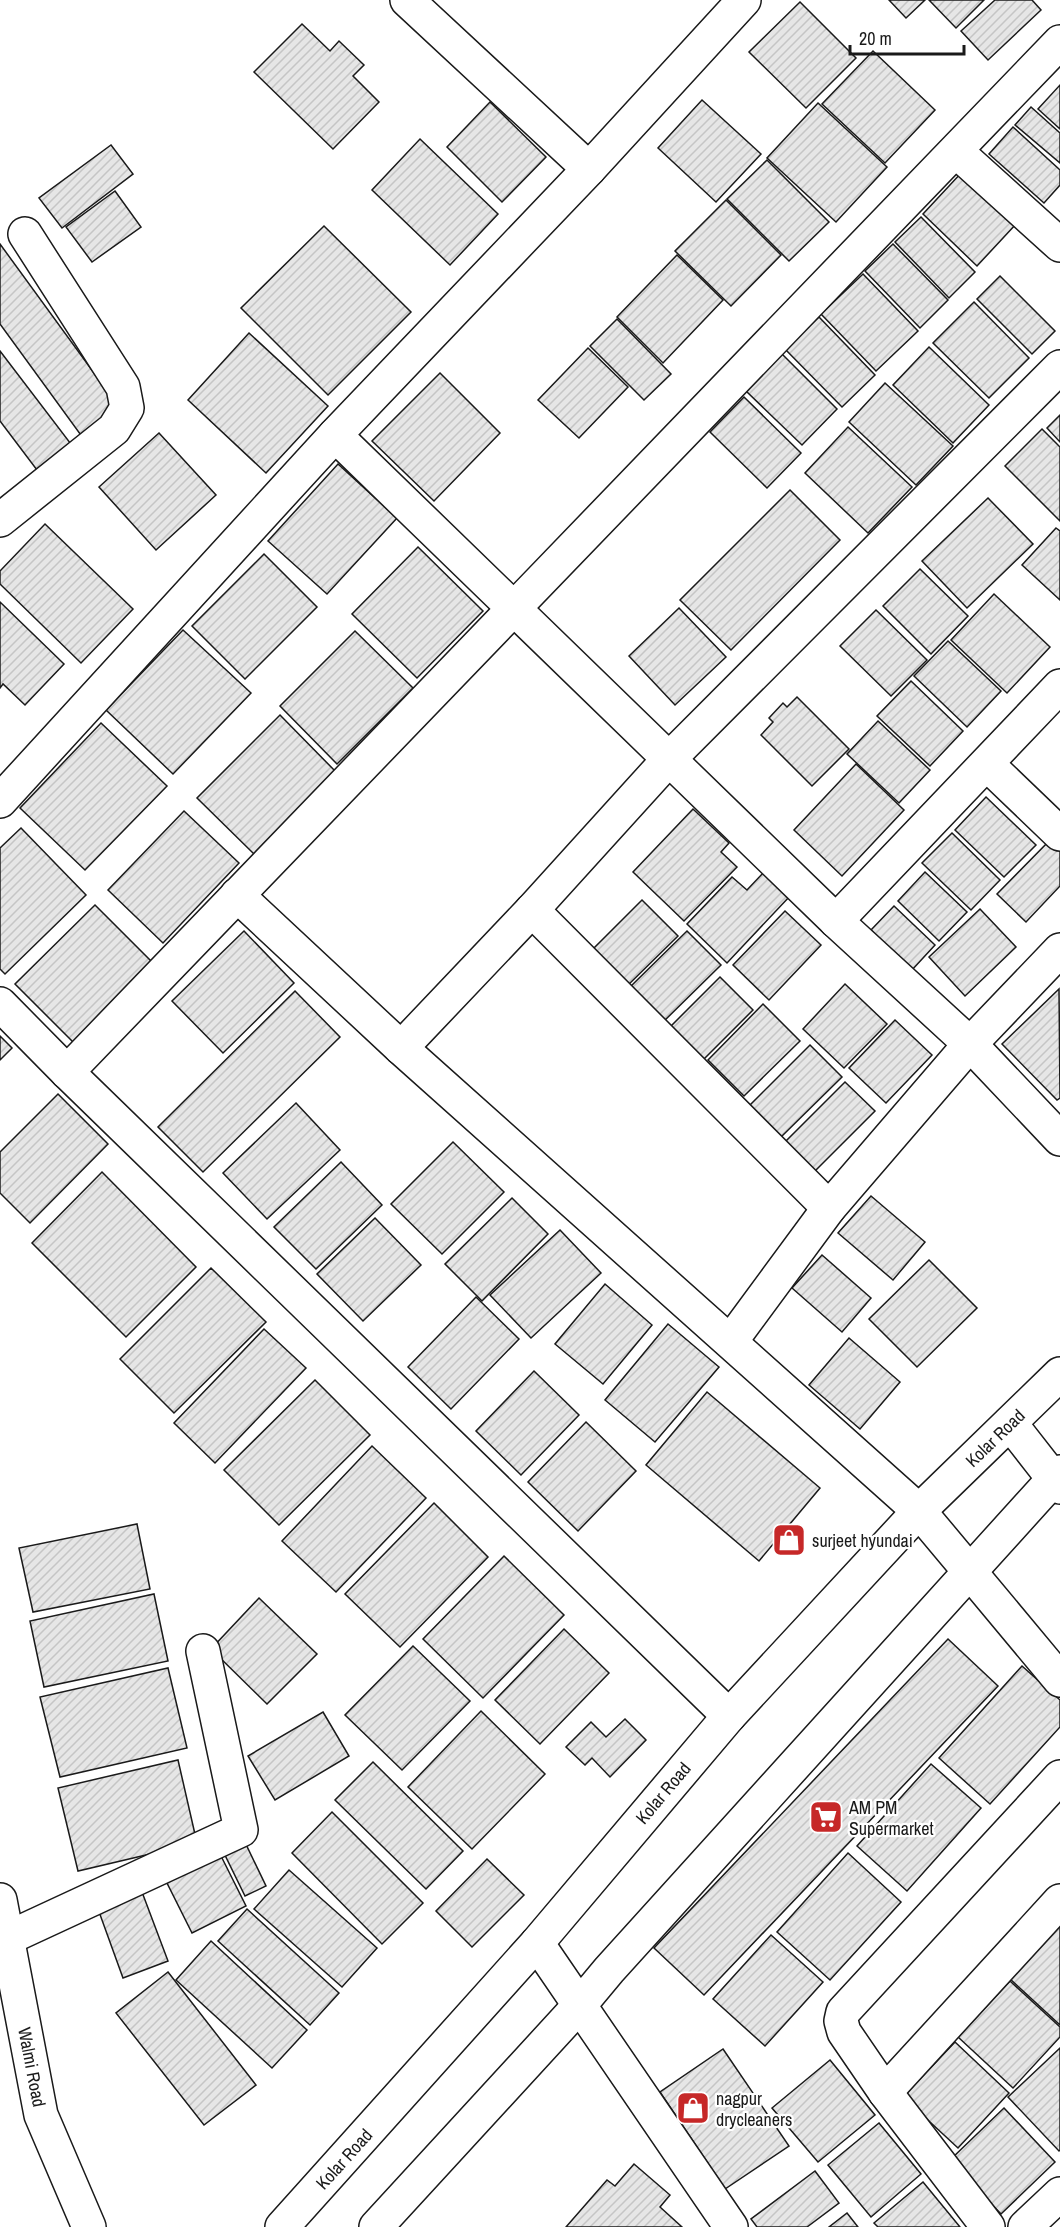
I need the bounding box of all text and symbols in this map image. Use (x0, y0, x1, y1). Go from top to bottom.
scale bar (850, 18, 964, 56)
text: 20 m (859, 26, 892, 51)
street label: Kolar Road (960, 1403, 1030, 1473)
shop icon: surjeet hyundai (771, 1522, 807, 1558)
place label: surjeet hyundai (812, 1528, 913, 1553)
street label: Kolar Road (630, 1757, 696, 1829)
place label: AM PM Supermarket (848, 1795, 934, 1841)
supermarket icon: AM PM Supermarket (808, 1799, 844, 1835)
street label: Walmi Road (12, 2025, 52, 2109)
place label: nagpur drycleaners (716, 2086, 792, 2132)
shop icon: nagpur drycleaners (675, 2090, 711, 2126)
street label: Kolar Road (310, 2123, 378, 2195)

